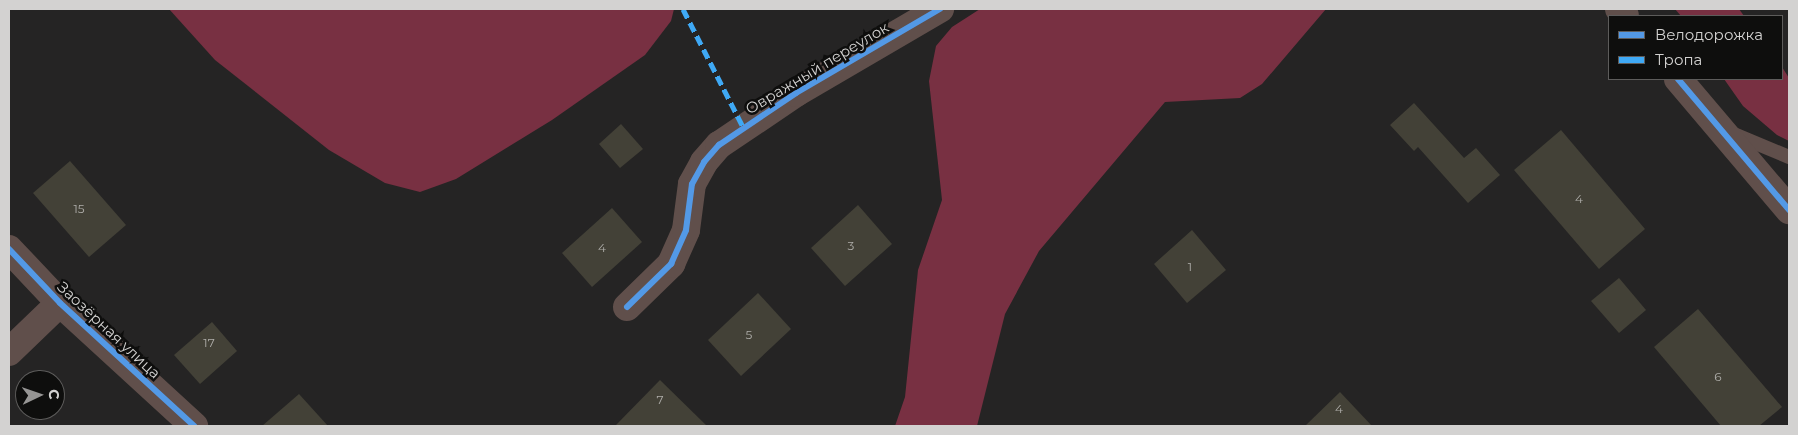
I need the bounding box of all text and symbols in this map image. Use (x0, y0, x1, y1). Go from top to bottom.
legend (1608, 15, 1783, 80)
street label: Овражный переулок (742, 18, 892, 118)
text: Велодорожка (1655, 25, 1763, 44)
text: Тропа (1655, 50, 1702, 69)
house number: 4 (1575, 192, 1583, 206)
house number: 15 (73, 202, 85, 216)
house number: 3 (848, 239, 854, 253)
house number: 4 (598, 241, 606, 255)
house number: 1 (1188, 260, 1192, 274)
street label: Заозёрная улица (54, 278, 164, 382)
house number: 5 (746, 328, 752, 342)
house number: 17 (203, 336, 215, 350)
north arrow (15, 370, 65, 420)
house number: 6 (1714, 370, 1722, 384)
text: С (45, 389, 63, 400)
house number: 7 (656, 393, 664, 407)
house number: 4 (1335, 402, 1343, 416)

